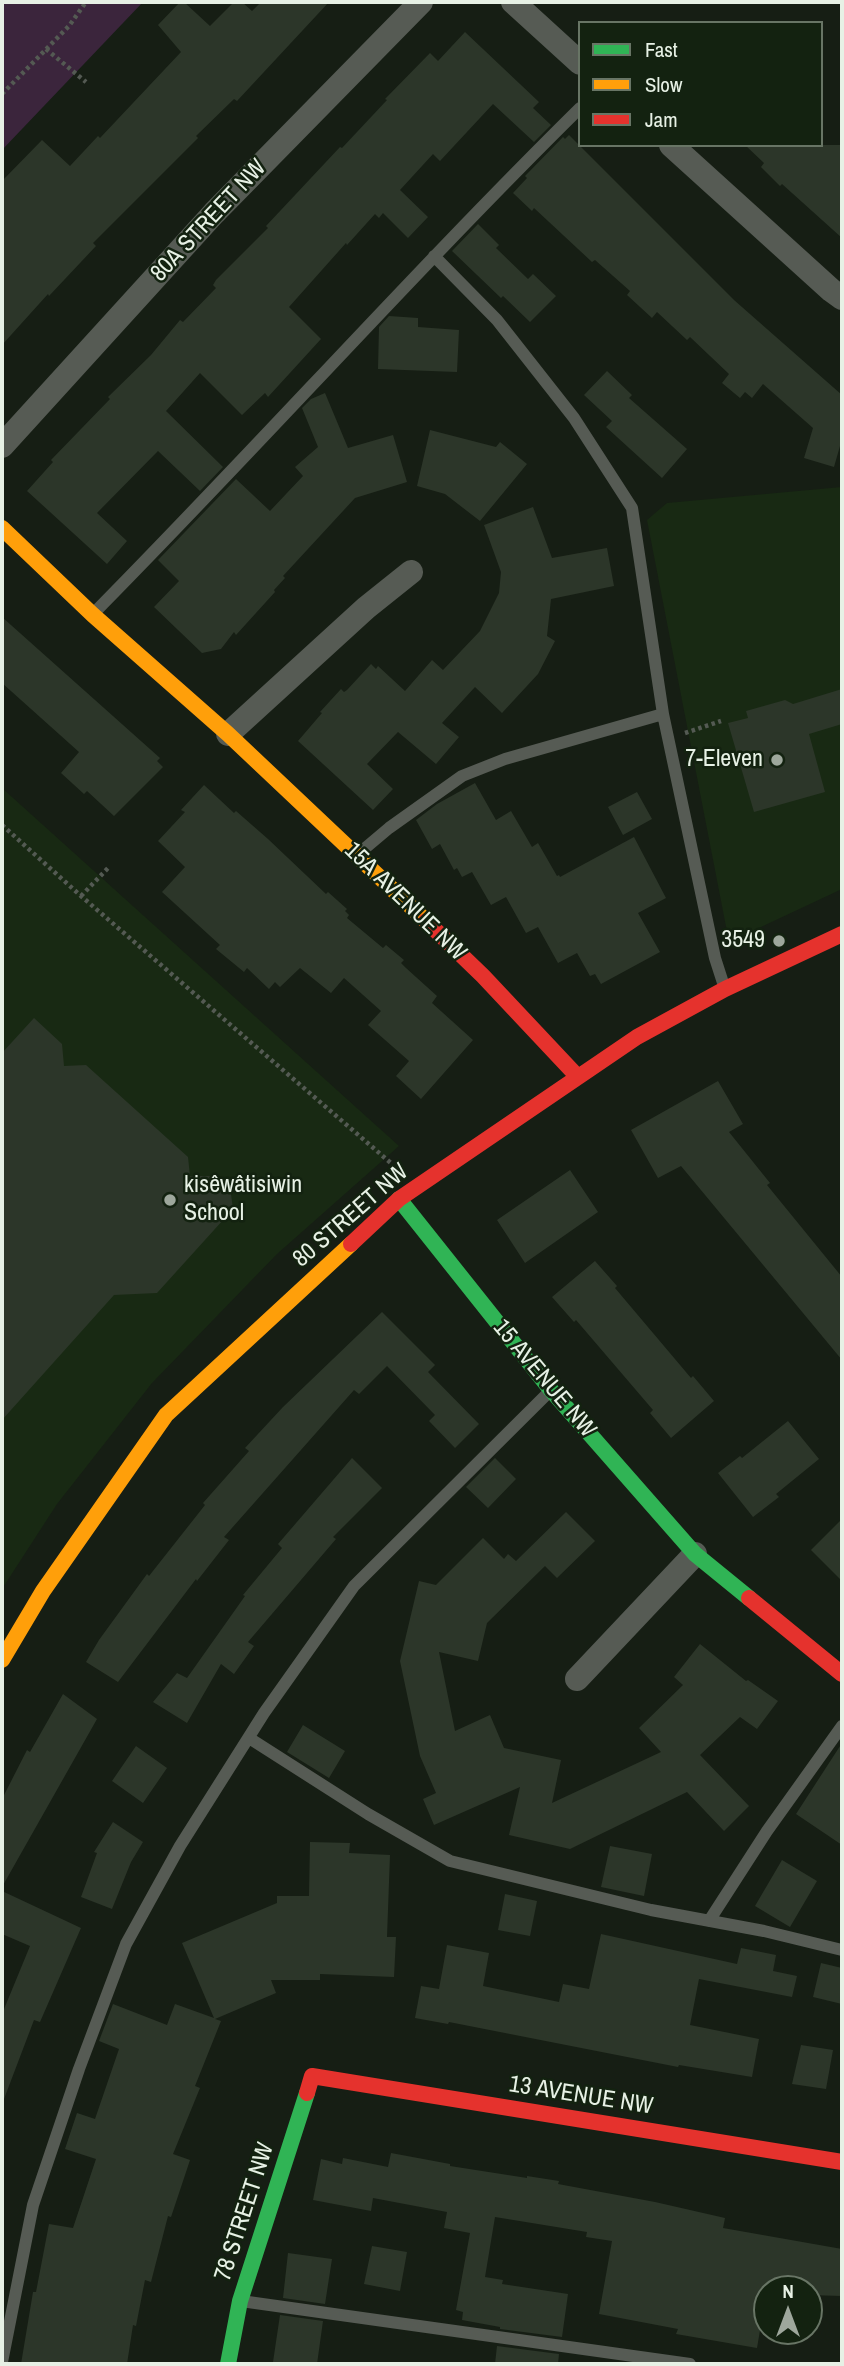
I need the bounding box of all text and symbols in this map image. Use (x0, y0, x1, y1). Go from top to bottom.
legend (578, 21, 823, 147)
text: Fast (645, 35, 678, 64)
text: Slow (645, 70, 682, 99)
text: Jam (645, 105, 678, 134)
street label: 80A STREET NW (145, 154, 273, 288)
place label: 7-Eleven (685, 746, 763, 774)
marker: 7-Eleven (769, 752, 785, 768)
street label: 15A AVENUE NW (338, 837, 472, 967)
place label: 3549 (721, 927, 765, 955)
marker: 3549 (771, 933, 787, 949)
street label: 80 STREET NW (287, 1158, 415, 1274)
place label: kisêwâtisiwin School (184, 1172, 302, 1228)
marker: kisêwâtisiwin School (162, 1192, 178, 1208)
street label: 15 AVENUE NW (486, 1314, 602, 1444)
street label: 13 AVENUE NW (507, 2070, 655, 2122)
street label: 78 STREET NW (209, 2139, 281, 2285)
north arrow (753, 2275, 823, 2345)
text: N (782, 2278, 794, 2304)

